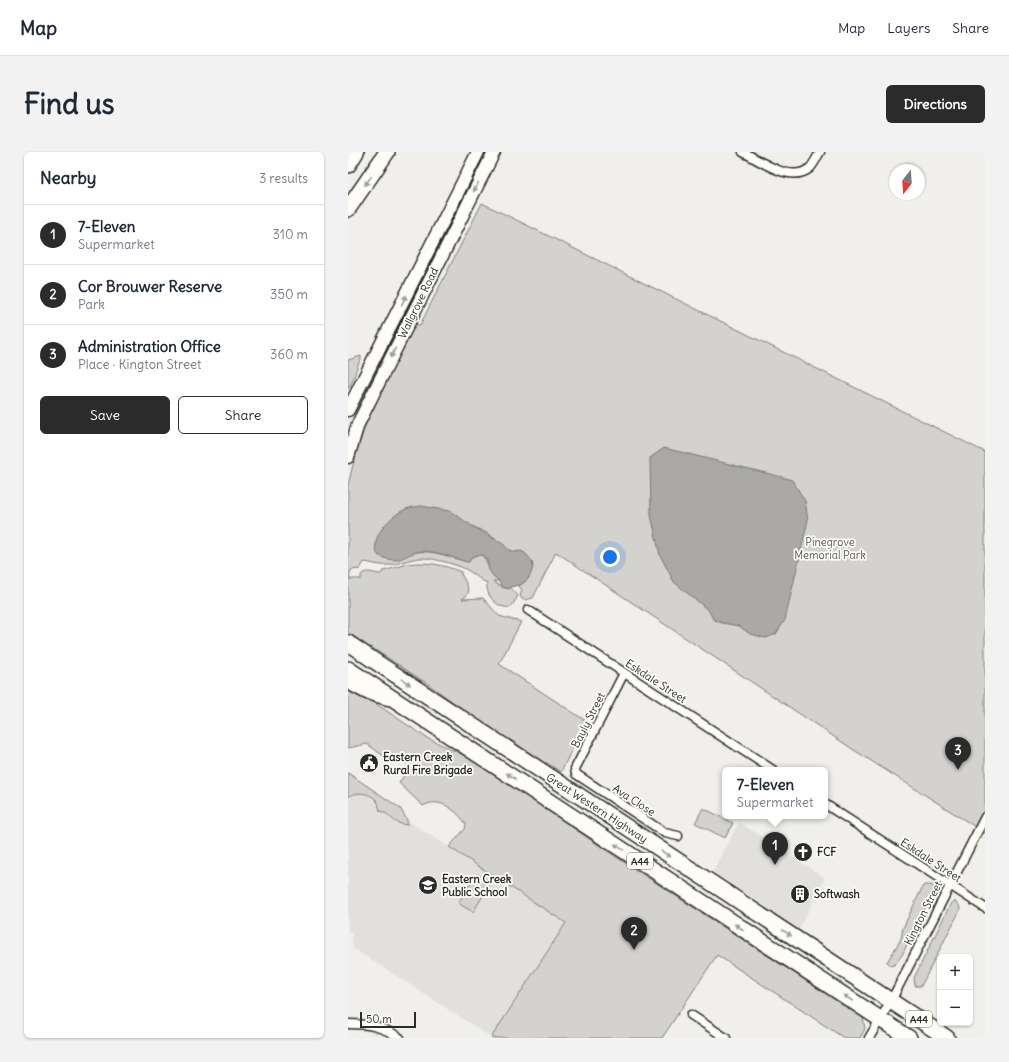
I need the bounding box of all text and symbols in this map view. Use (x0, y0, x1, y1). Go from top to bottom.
text: Map (20, 16, 57, 40)
text: Map (838, 19, 865, 37)
text: Layers (887, 19, 930, 37)
text: Share (952, 19, 989, 37)
button: Directions (886, 85, 985, 123)
text: Find us (24, 86, 115, 122)
north arrow (889, 164, 925, 200)
text: Nearby (40, 167, 96, 189)
text: 3 results (259, 170, 308, 187)
one-way arrow (364, 175, 372, 186)
one-way arrow (473, 181, 480, 193)
text: 7-Eleven (78, 217, 136, 236)
text: 1 (50, 226, 56, 243)
text: 310 m (273, 226, 308, 243)
text: Supermarket (78, 236, 155, 253)
street label: Wallgrove Road (395, 265, 441, 341)
text: Cor Brouwer Reserve (78, 277, 222, 296)
text: 2 (49, 286, 57, 303)
text: 350 m (270, 286, 308, 303)
one-way arrow (400, 294, 407, 306)
text: Park (78, 296, 105, 313)
text: Administration Office (78, 337, 221, 356)
text: 3 (49, 346, 57, 363)
text: 360 m (270, 346, 308, 363)
one-way arrow (390, 348, 396, 359)
text: Place · Kington Street (78, 356, 201, 373)
button: Save (40, 396, 170, 434)
button: Share (178, 396, 308, 434)
park label: Pinegrove Memorial Park (794, 535, 866, 562)
your location (600, 547, 620, 567)
street label: Eskdale Street (623, 656, 689, 706)
one-way arrow (400, 678, 411, 686)
street label: Bayly Street (568, 690, 608, 750)
pin: 3 (945, 737, 971, 770)
place label: Eastern Creek Rural Fire Brigade (383, 750, 472, 778)
public building icon: Eastern Creek Rural Fire Brigade (358, 752, 380, 774)
popup (722, 767, 828, 819)
street label: Great Western Highway (544, 770, 650, 846)
one-way arrow (505, 772, 516, 780)
text: 7-Eleven (737, 775, 794, 794)
street label: Ava Close (610, 781, 658, 819)
text: Supermarket (737, 794, 813, 811)
pin: 1 (762, 832, 788, 865)
street label: Eskdale Street (898, 835, 964, 885)
church icon: FCF (792, 841, 814, 863)
one-way arrow (614, 843, 624, 851)
place label: FCF (817, 845, 837, 859)
one-way arrow (661, 850, 671, 858)
road number: A44 (627, 853, 653, 869)
place label: Eastern Creek Public School (442, 872, 512, 899)
school or university icon: Eastern Creek Public School (417, 874, 439, 896)
street label: Kington Street (901, 878, 945, 947)
building icon: Softwash (789, 883, 811, 905)
place label: Softwash (814, 887, 860, 901)
pin: 2 (621, 917, 647, 950)
one-way arrow (734, 923, 745, 930)
one-way arrow (781, 929, 792, 937)
map controls (937, 954, 973, 1026)
button: + (937, 954, 973, 990)
button: − (937, 990, 973, 1026)
one-way arrow (843, 994, 853, 1002)
scale bar (360, 1010, 416, 1029)
road number: A44 (906, 1011, 932, 1027)
text: 50 m (366, 1012, 392, 1026)

